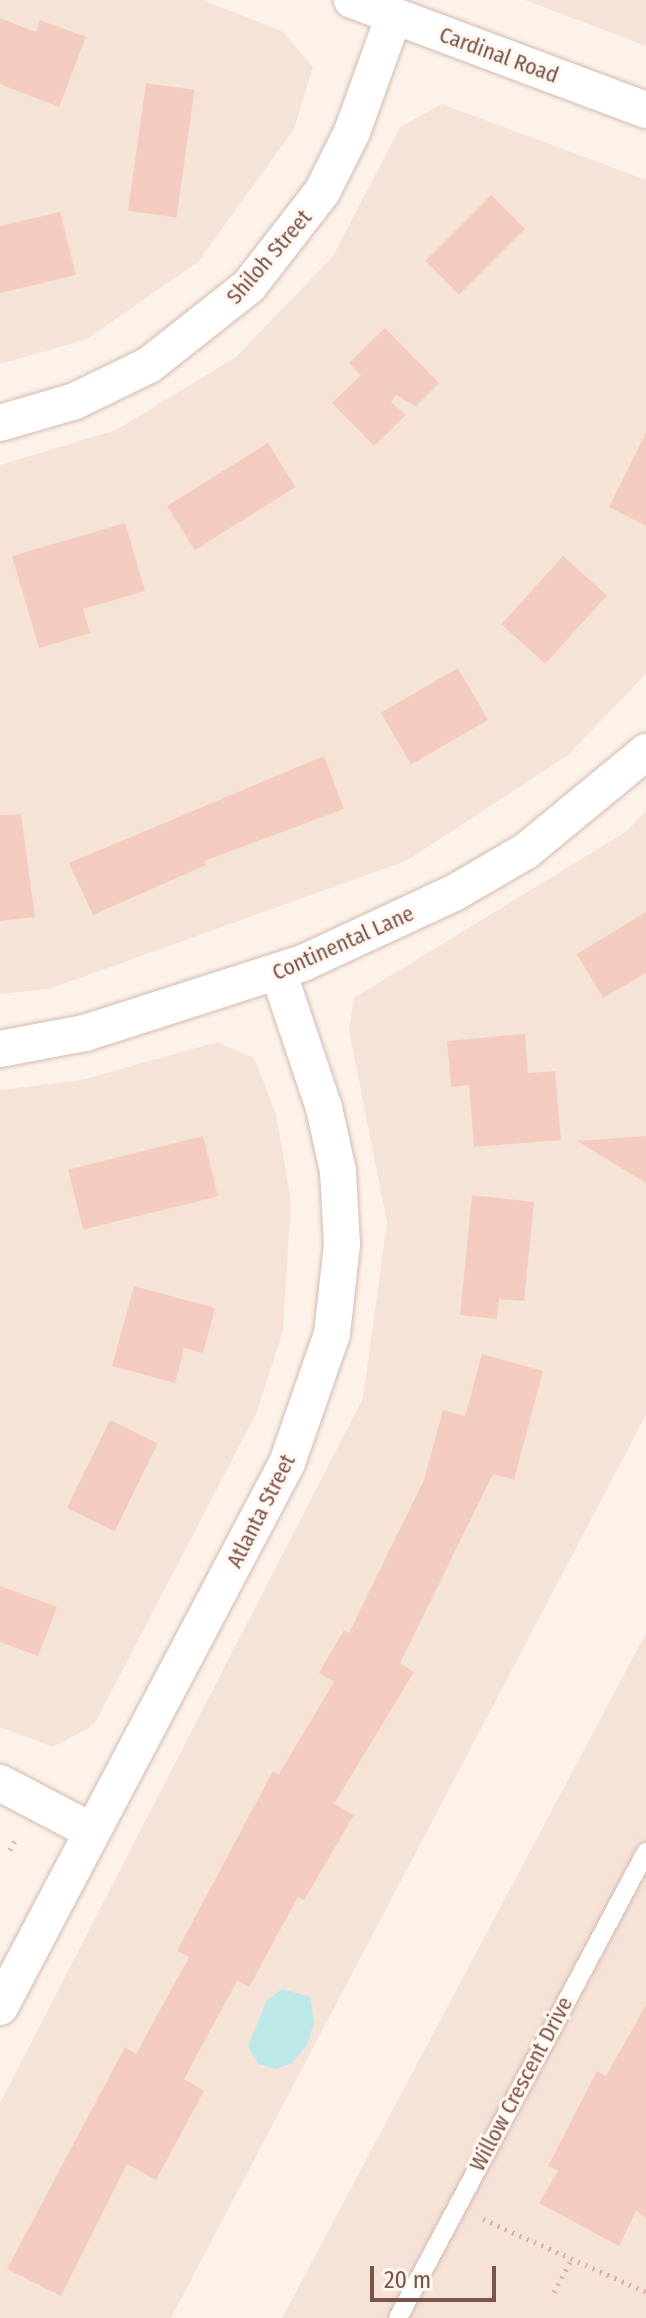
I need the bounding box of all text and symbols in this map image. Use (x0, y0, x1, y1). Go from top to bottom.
street label: Cardinal Road (436, 21, 562, 89)
street label: Shiloh Street (221, 204, 317, 310)
street label: Continental Lane (268, 900, 418, 986)
street label: Atlanta Street (221, 1450, 301, 1572)
street label: Willow Crescent Drive (464, 1992, 578, 2176)
scale bar (374, 2250, 500, 2300)
text: 20 m (384, 2266, 431, 2294)

